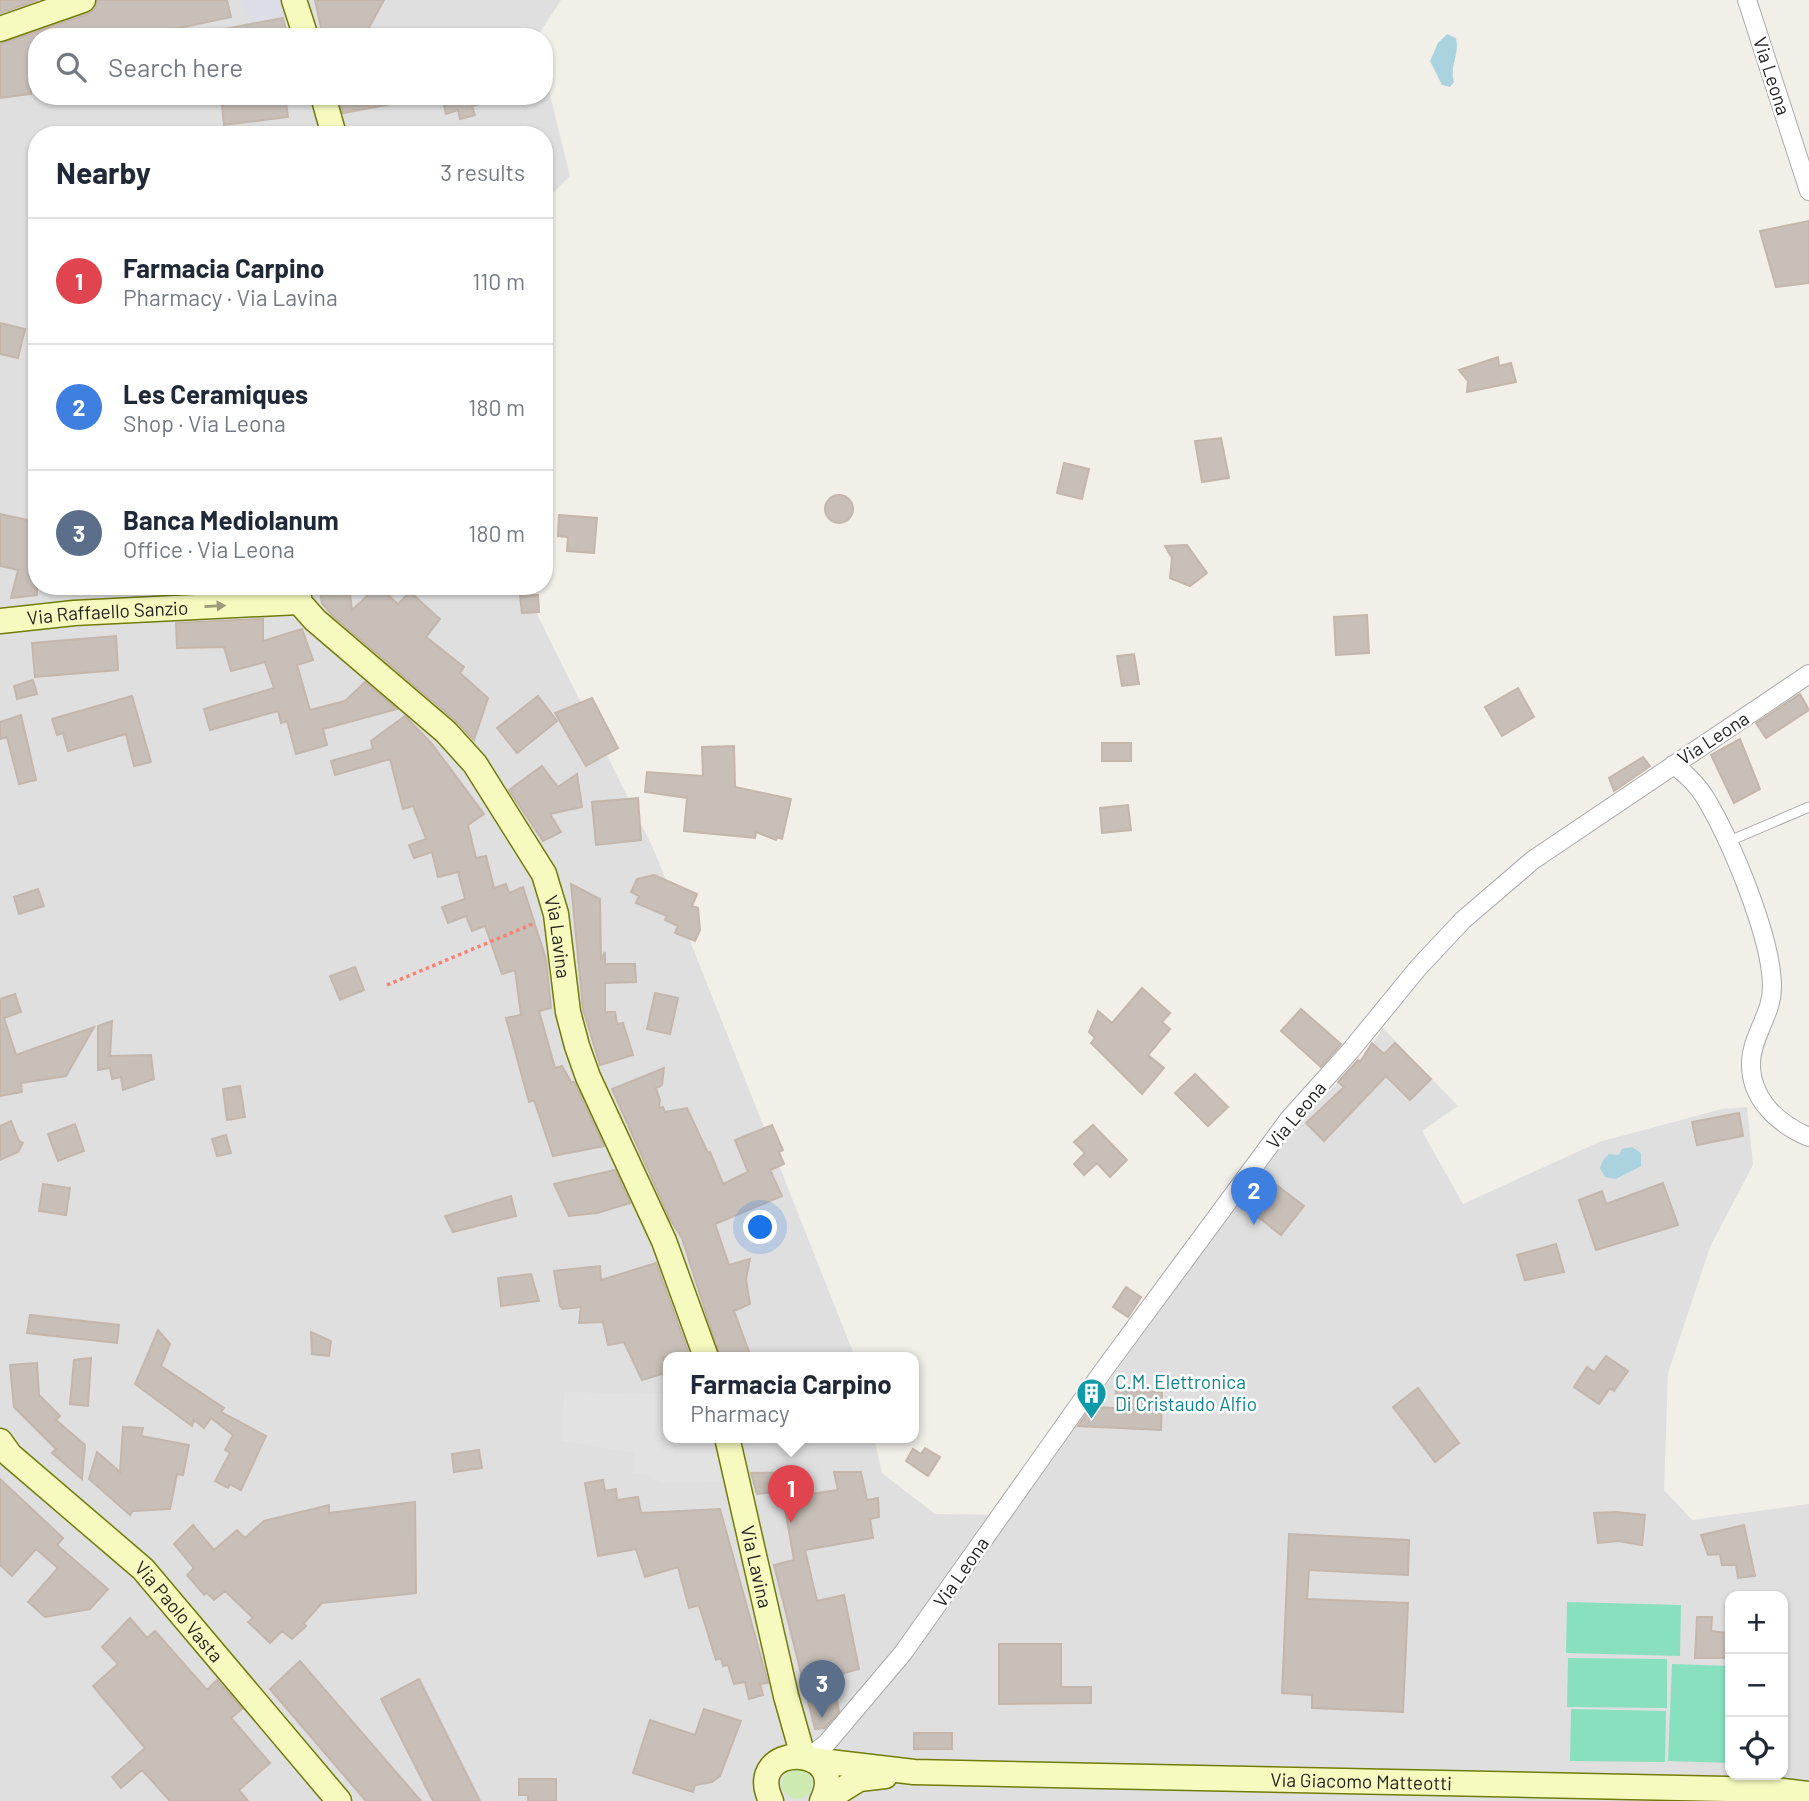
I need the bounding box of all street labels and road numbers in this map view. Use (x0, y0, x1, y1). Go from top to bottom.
street label: Via Leona (1749, 34, 1796, 118)
street label: Via Raffaello Sanzio (26, 595, 189, 629)
street label: Via Leona (1673, 706, 1753, 769)
street label: Via Lavina (540, 892, 576, 980)
street label: Via Leona (1261, 1076, 1330, 1153)
street label: Via Lavina (737, 1523, 778, 1610)
street label: Via Leona (928, 1532, 993, 1611)
street label: Via Paolo Vasta (131, 1555, 228, 1666)
street label: Via Giacomo Matteotti (1270, 1767, 1452, 1794)

